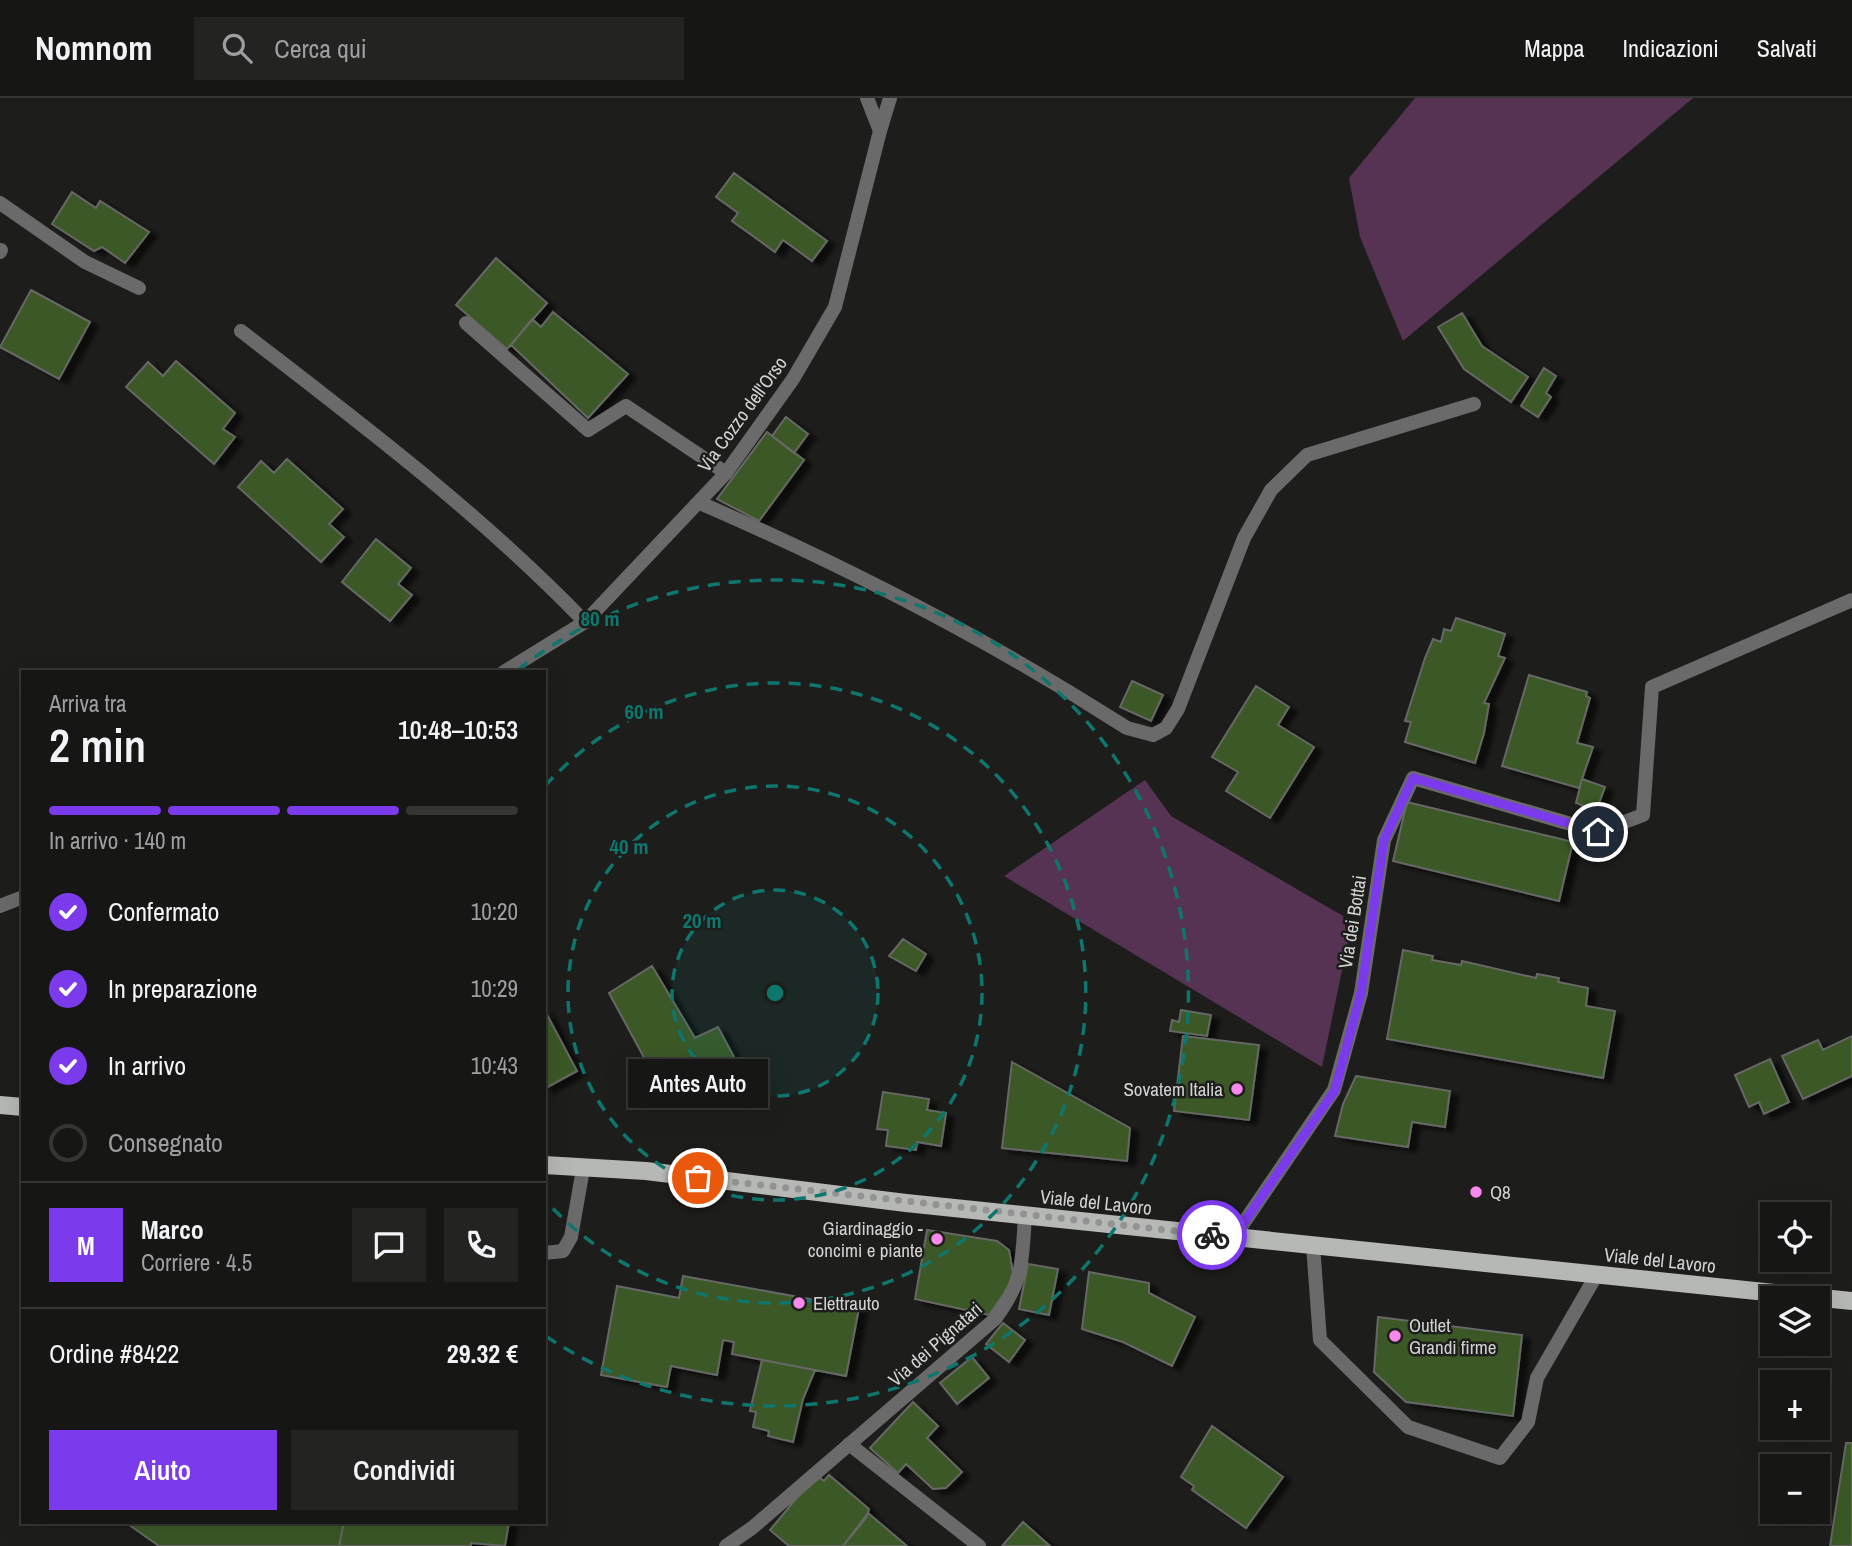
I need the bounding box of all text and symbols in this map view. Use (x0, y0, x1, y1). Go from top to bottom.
search box (194, 17, 684, 80)
text: Nomnom (35, 26, 152, 70)
icon: search (218, 29, 256, 67)
text: Cerca qui (274, 31, 367, 66)
text: Mappa (1524, 32, 1585, 64)
text: Indicazioni (1623, 32, 1719, 64)
text: Salvati (1757, 32, 1817, 64)
street label: Via Cozzo dell'Orso (691, 351, 793, 477)
text: 80 m (580, 604, 620, 633)
text: Arriva tra (49, 688, 127, 719)
text: 60 m (624, 697, 664, 726)
text: 10:48–10:53 (398, 712, 518, 747)
text: 2 min (49, 714, 146, 776)
pin (1568, 802, 1628, 862)
icon: home (1579, 813, 1617, 851)
text: In arrivo · 140 m (49, 825, 186, 856)
text: 40 m (609, 832, 649, 861)
street label: Via dei Bottai (1332, 873, 1372, 971)
icon: check (49, 893, 87, 931)
text: Confermato (108, 894, 219, 929)
text: 10:20 (471, 896, 518, 927)
text: 20 m (682, 906, 722, 935)
icon: check (49, 970, 87, 1008)
text: In preparazione (108, 971, 257, 1006)
text: 10:29 (471, 973, 518, 1004)
centre of rings (763, 981, 787, 1005)
icon: check (49, 1047, 87, 1085)
text: In arrivo (108, 1048, 186, 1083)
text: 10:43 (471, 1050, 518, 1081)
callout: Antes Auto (628, 1059, 768, 1108)
text: Antes Auto (650, 1068, 747, 1099)
place label: Sovatem Italia (1123, 1076, 1223, 1102)
marker: Sovatem Italia (1229, 1081, 1245, 1097)
text: Consegnato (108, 1125, 223, 1160)
pin (668, 1148, 728, 1208)
icon: bag (679, 1159, 717, 1197)
place label: Q8 (1490, 1179, 1511, 1205)
street label: Viale del Lavoro (1039, 1183, 1153, 1221)
marker: Q8 (1468, 1184, 1484, 1200)
courier (1177, 1200, 1247, 1270)
map controls (1760, 1202, 1830, 1524)
button: locate (1760, 1202, 1830, 1272)
button: chat (352, 1208, 426, 1282)
button: phone (444, 1208, 518, 1282)
text: Marco (141, 1212, 204, 1247)
place label: Giardinaggio - concimi e piante (808, 1215, 923, 1263)
icon: bike (1193, 1216, 1231, 1254)
text: M (77, 1228, 95, 1263)
marker: Giardinaggio - concimi e piante (929, 1231, 945, 1247)
street label: Viale del Lavoro (1603, 1241, 1717, 1279)
text: Corriere · 4.5 (141, 1247, 252, 1278)
button: layers (1760, 1286, 1830, 1356)
place label: Elettrauto (813, 1290, 880, 1316)
marker: Elettrauto (791, 1295, 807, 1311)
street label: Via dei Pignatari (882, 1296, 988, 1392)
place label: Outlet Grandi firme (1409, 1312, 1496, 1360)
marker: Outlet Grandi firme (1387, 1328, 1403, 1344)
text: Ordine #8422 (49, 1336, 179, 1371)
text: 29.32 € (447, 1336, 518, 1371)
button: + (1760, 1370, 1830, 1440)
button: Aiuto (49, 1430, 277, 1510)
button: Condividi (291, 1430, 518, 1510)
button: − (1760, 1454, 1830, 1524)

